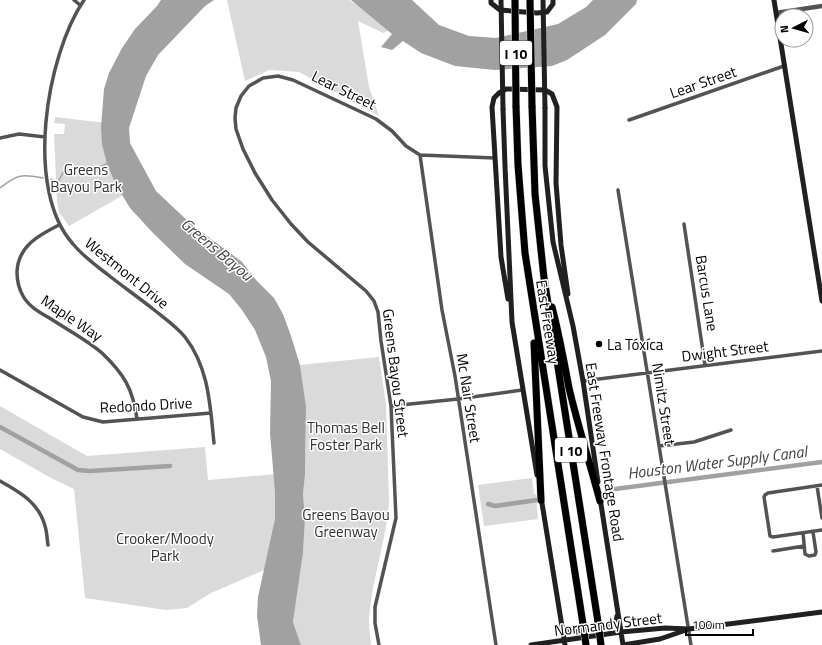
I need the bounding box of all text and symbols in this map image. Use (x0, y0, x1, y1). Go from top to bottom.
north arrow (774, 8, 814, 48)
text: N (776, 24, 792, 34)
road number: I 10 (500, 41, 532, 65)
street label: Lear Street (666, 60, 740, 104)
street label: Lear Street (308, 64, 381, 116)
park label: Greens Bayou Park (50, 158, 122, 198)
water label: Greens Bayou (176, 212, 259, 287)
street label: Westmont Drive (80, 232, 174, 314)
street label: Barcus Lane (690, 253, 724, 333)
street label: East Freeway (530, 278, 566, 366)
street label: Maple Way (37, 289, 107, 347)
street label: Greens Bayou Street (377, 307, 415, 439)
place label: La Tóxíca (607, 333, 664, 356)
street label: Dwight Street (680, 334, 770, 368)
marker: La Tóxíca (594, 339, 604, 349)
street label: Mc Nair Street (451, 352, 488, 445)
street label: East Freeway Frontage Road (580, 361, 630, 543)
street label: Nimitz Street (646, 361, 682, 448)
street label: Redondo Drive (99, 391, 193, 419)
park label: Thomas Bell Foster Park (307, 416, 385, 456)
road number: I 10 (555, 438, 587, 462)
water label: Houston Water Supply Canal (626, 439, 810, 485)
park label: Greens Bayou Greenway (302, 503, 390, 543)
park label: Crooker/Moody Park (116, 527, 214, 567)
street label: Normandy Street (553, 606, 664, 642)
scale bar (686, 611, 753, 637)
text: 100 m (692, 615, 725, 634)

